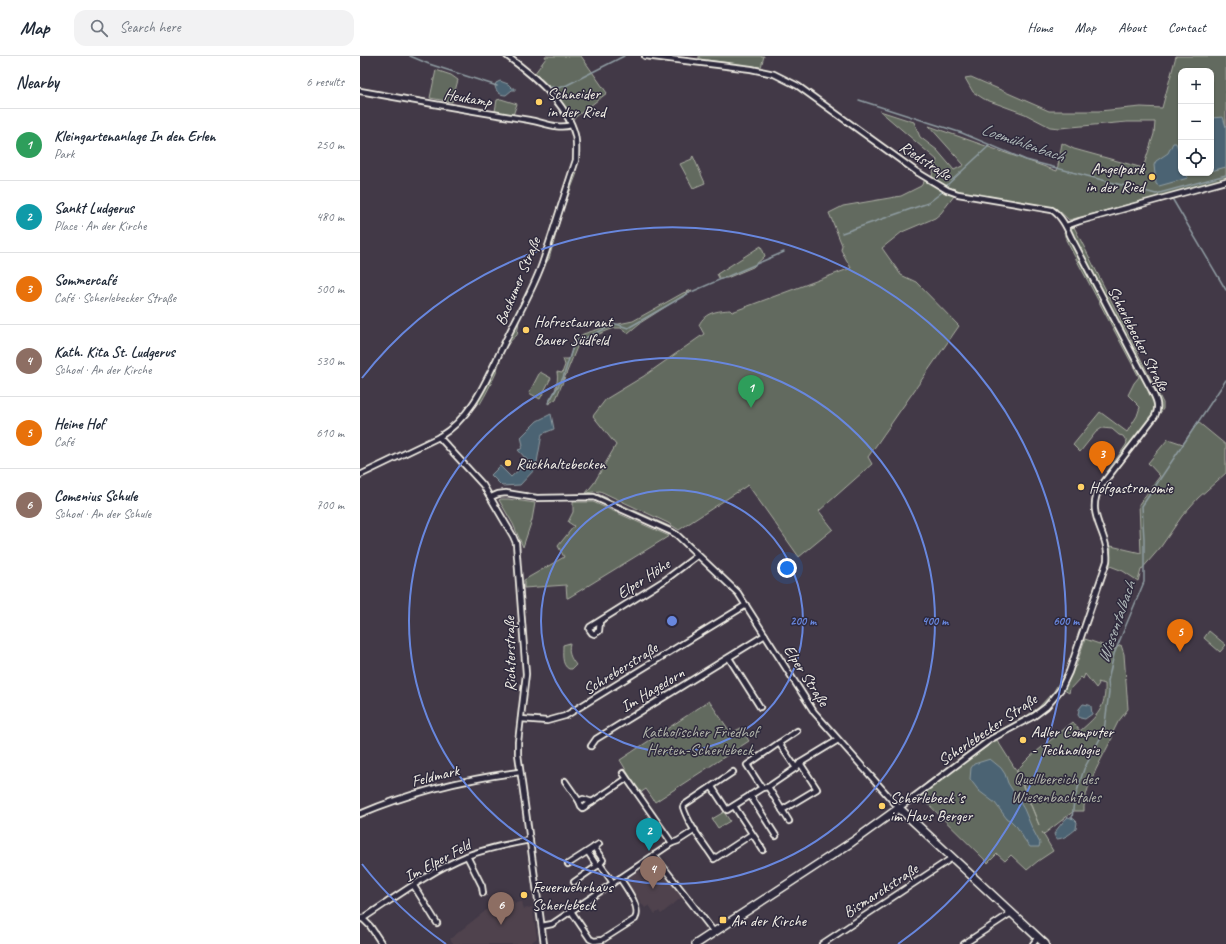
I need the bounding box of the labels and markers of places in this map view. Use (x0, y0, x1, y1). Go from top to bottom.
place label: Schneider in der Ried (547, 84, 608, 122)
marker: Schneider in der Ried (534, 97, 544, 107)
place label: Angelpark in der Ried (1086, 159, 1147, 197)
marker: Angelpark in der Ried (1147, 172, 1157, 182)
place label: Hofrestaurant Bauer Südfeld (534, 312, 614, 350)
marker: Hofrestaurant Bauer Südfeld (521, 325, 531, 335)
pin: 1 (738, 375, 764, 408)
pin: 3 (1089, 441, 1115, 474)
place label: Rückhaltebecken (516, 454, 606, 474)
marker: Rückhaltebecken (503, 458, 513, 468)
place label: Hofgastronomie (1089, 478, 1174, 498)
marker: Hofgastronomie (1076, 482, 1086, 492)
centre of rings (665, 614, 679, 628)
pin: 5 (1167, 619, 1193, 652)
place label: Adler Computer - Technologie (1031, 722, 1115, 760)
marker: Adler Computer - Technologie (1018, 735, 1028, 745)
place label: Scherlebeck´s im Haus Berger (890, 788, 974, 826)
marker: Scherlebeck´s im Haus Berger (877, 801, 887, 811)
pin: 2 (636, 818, 662, 851)
pin: 4 (640, 856, 666, 889)
place label: Feuerwehrhaus Scherlebeck (532, 877, 614, 915)
marker: Feuerwehrhaus Scherlebeck (519, 890, 529, 900)
pin: 6 (488, 892, 514, 925)
place label: An der Kirche (731, 911, 808, 931)
marker: An der Kirche (718, 915, 728, 925)

